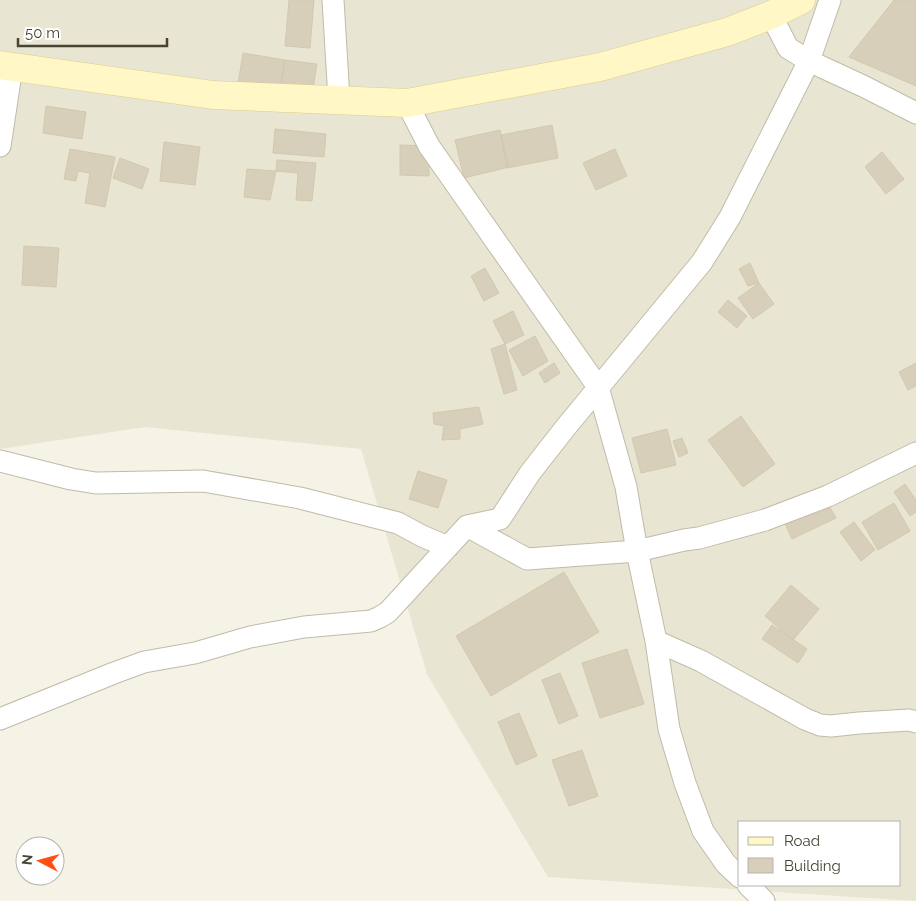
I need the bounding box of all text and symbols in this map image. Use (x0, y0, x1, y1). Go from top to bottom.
scale bar (18, 15, 166, 47)
text: 50 m (25, 24, 60, 42)
legend (738, 821, 901, 886)
text: Road (784, 832, 820, 850)
north arrow (15, 836, 65, 886)
text: N (19, 853, 36, 866)
text: Building (784, 857, 841, 875)

